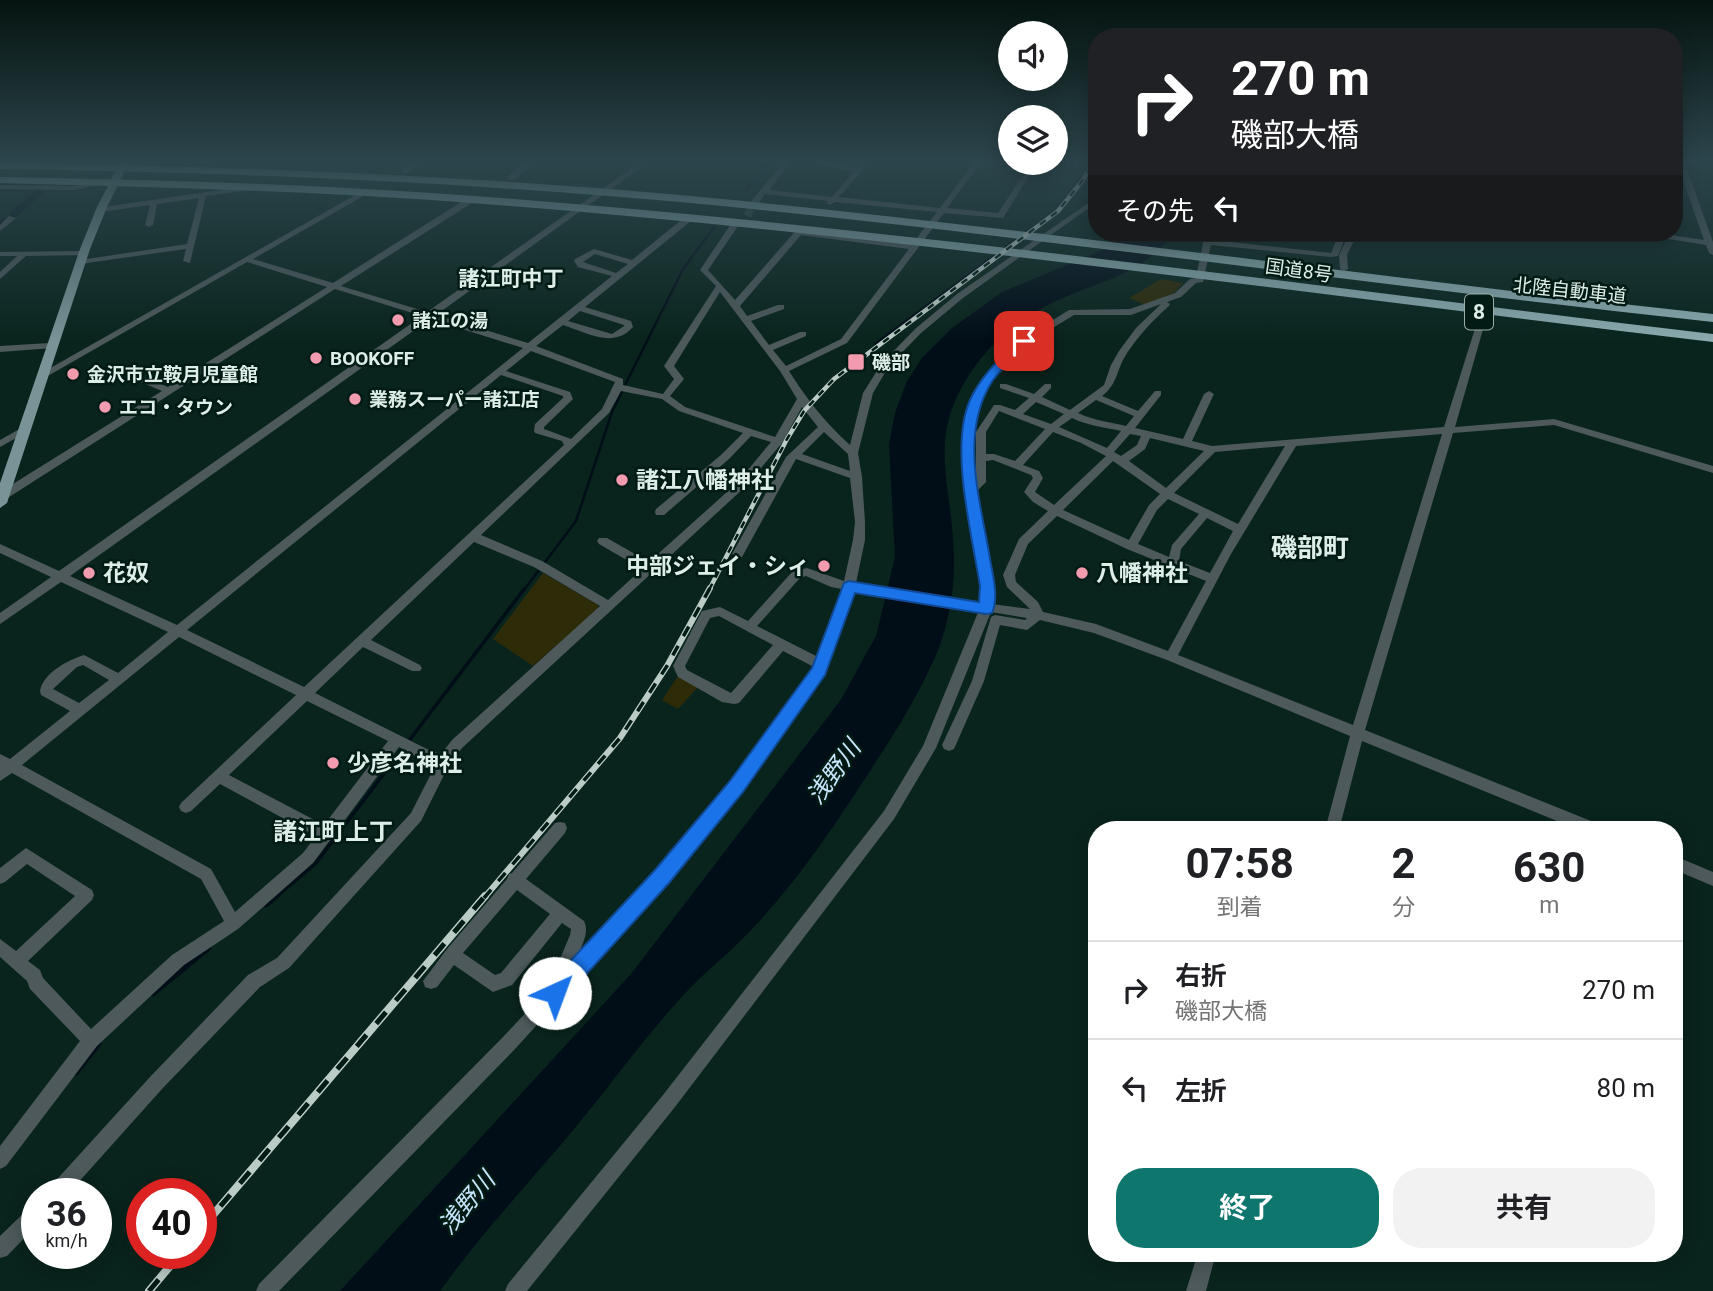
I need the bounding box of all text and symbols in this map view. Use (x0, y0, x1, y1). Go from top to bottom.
map controls (998, 21, 1068, 175)
button: sound (998, 21, 1068, 91)
text: 270 m (1231, 50, 1370, 107)
icon: right (1116, 56, 1207, 147)
button: layers (998, 105, 1068, 175)
text: 磯部大橋 (1231, 116, 1359, 154)
icon: left (1208, 189, 1246, 227)
text: その先 (1116, 196, 1194, 226)
street label: 国道8号 (1264, 254, 1334, 287)
district label: 諸江町中丁 (459, 267, 564, 291)
street label: 北陸自動車道 (1512, 273, 1628, 308)
road number: 8 (1465, 294, 1493, 330)
place label: 諸江の湯 (412, 309, 488, 332)
pin (994, 311, 1054, 371)
marker: 諸江の湯 (390, 312, 406, 328)
icon: arrive (1005, 322, 1043, 360)
place label: BOOKOFF (330, 347, 415, 370)
marker: BOOKOFF (308, 350, 324, 366)
place label: 磯部 (872, 351, 910, 374)
marker: 磯部 (846, 352, 866, 372)
place label: 金沢市立鞍月児童館 (87, 363, 258, 386)
marker: 金沢市立鞍月児童館 (65, 366, 81, 382)
place label: 業務スーパー諸江店 (369, 388, 540, 411)
marker: 業務スーパー諸江店 (347, 391, 363, 407)
place label: エコ・タウン (119, 396, 233, 419)
marker: エコ・タウン (97, 399, 113, 415)
place label: 諸江八幡神社 (636, 467, 774, 494)
marker: 諸江八幡神社 (614, 472, 630, 488)
district label: 磯部町 (1271, 533, 1349, 563)
place label: 中部ジェイ・シィ (626, 553, 810, 580)
marker: 中部ジェイ・シィ (816, 558, 832, 574)
place label: 花奴 (103, 560, 149, 587)
place label: 八幡神社 (1096, 560, 1188, 587)
marker: 花奴 (81, 565, 97, 581)
marker: 八幡神社 (1074, 565, 1090, 581)
water label: 浅野川 (802, 732, 868, 809)
place label: 少彦名神社 (347, 750, 462, 777)
marker: 少彦名神社 (325, 755, 341, 771)
district label: 諸江町上丁 (273, 818, 393, 846)
text: 07:58 (1186, 839, 1294, 888)
text: 2 (1391, 839, 1416, 888)
text: 630 (1513, 843, 1585, 892)
text: m (1539, 892, 1559, 919)
text: 到着 (1217, 894, 1263, 921)
text: 分 (1392, 894, 1415, 921)
position arrow (518, 956, 592, 1030)
text: 右折 (1175, 961, 1227, 991)
icon: right (1116, 971, 1154, 1009)
text: 270 m (1582, 975, 1655, 1005)
text: 磯部大橋 (1175, 998, 1267, 1025)
icon: left (1116, 1069, 1154, 1107)
text: 80 m (1597, 1073, 1655, 1103)
text: 左折 (1175, 1076, 1227, 1106)
water label: 浅野川 (433, 1164, 503, 1240)
button: 終了 (1116, 1168, 1379, 1248)
button: 共有 (1393, 1168, 1655, 1248)
speed limit sign: 40 (126, 1178, 217, 1269)
text: 36 (46, 1194, 87, 1235)
text: km/h (45, 1230, 88, 1251)

